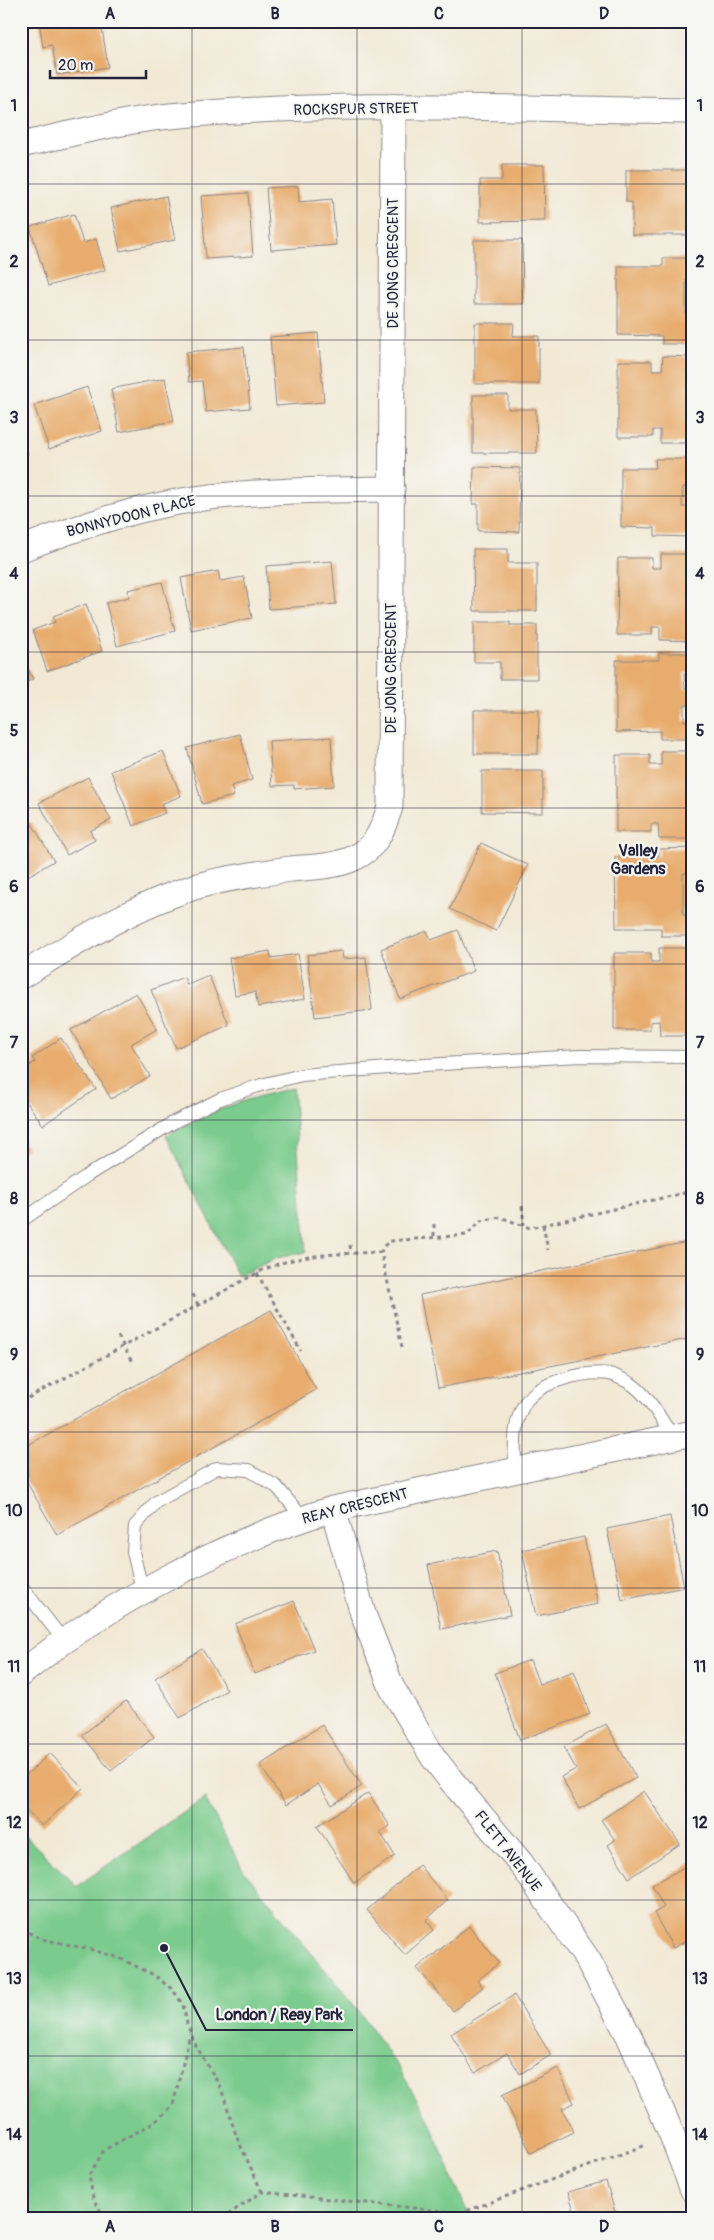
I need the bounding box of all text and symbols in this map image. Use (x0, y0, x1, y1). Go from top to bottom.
text: A (105, 4, 116, 24)
text: B (270, 4, 280, 24)
text: C (434, 4, 444, 24)
text: D (599, 4, 609, 24)
scale bar (50, 48, 146, 80)
text: 20 m (58, 56, 93, 75)
text: 1 (11, 96, 17, 116)
text: 1 (697, 96, 703, 116)
street label: ROCKSPUR STREET (293, 99, 419, 120)
street label: DE JONG CRESCENT (384, 198, 403, 328)
text: 2 (10, 252, 19, 272)
text: 2 (696, 252, 705, 272)
text: 3 (10, 408, 19, 428)
text: 3 (696, 408, 705, 428)
street label: BONNYDOON PLACE (65, 491, 198, 542)
text: 4 (9, 564, 19, 584)
text: 4 (695, 564, 705, 584)
street label: DE JONG CRESCENT (382, 603, 401, 733)
text: 5 (10, 721, 19, 741)
text: 5 (696, 721, 705, 741)
district label: Valley Gardens (611, 841, 666, 879)
text: 6 (9, 877, 19, 897)
text: 6 (695, 877, 705, 897)
text: 7 (10, 1033, 19, 1053)
text: 7 (696, 1033, 705, 1053)
text: 8 (10, 1189, 18, 1209)
text: 8 (696, 1189, 704, 1209)
text: 9 (10, 1345, 18, 1365)
text: 9 (696, 1345, 704, 1365)
street label: REAY CRESCENT (300, 1484, 410, 1529)
text: 10 (5, 1501, 23, 1521)
text: 10 (691, 1501, 709, 1521)
text: 11 (8, 1657, 20, 1677)
text: 11 (694, 1657, 706, 1677)
street label: FLETT AVENUE (470, 1807, 545, 1896)
text: 12 (6, 1813, 22, 1833)
text: 12 (692, 1813, 708, 1833)
text: 13 (6, 1969, 22, 1989)
text: 13 (692, 1969, 708, 1989)
callout: London / Reay Park (206, 1999, 353, 2030)
text: London / Reay Park (215, 2005, 343, 2025)
text: 14 (6, 2125, 22, 2145)
text: 14 (692, 2125, 708, 2145)
text: A (105, 2217, 116, 2237)
text: B (270, 2217, 280, 2237)
text: C (434, 2217, 444, 2237)
text: D (599, 2217, 609, 2237)

